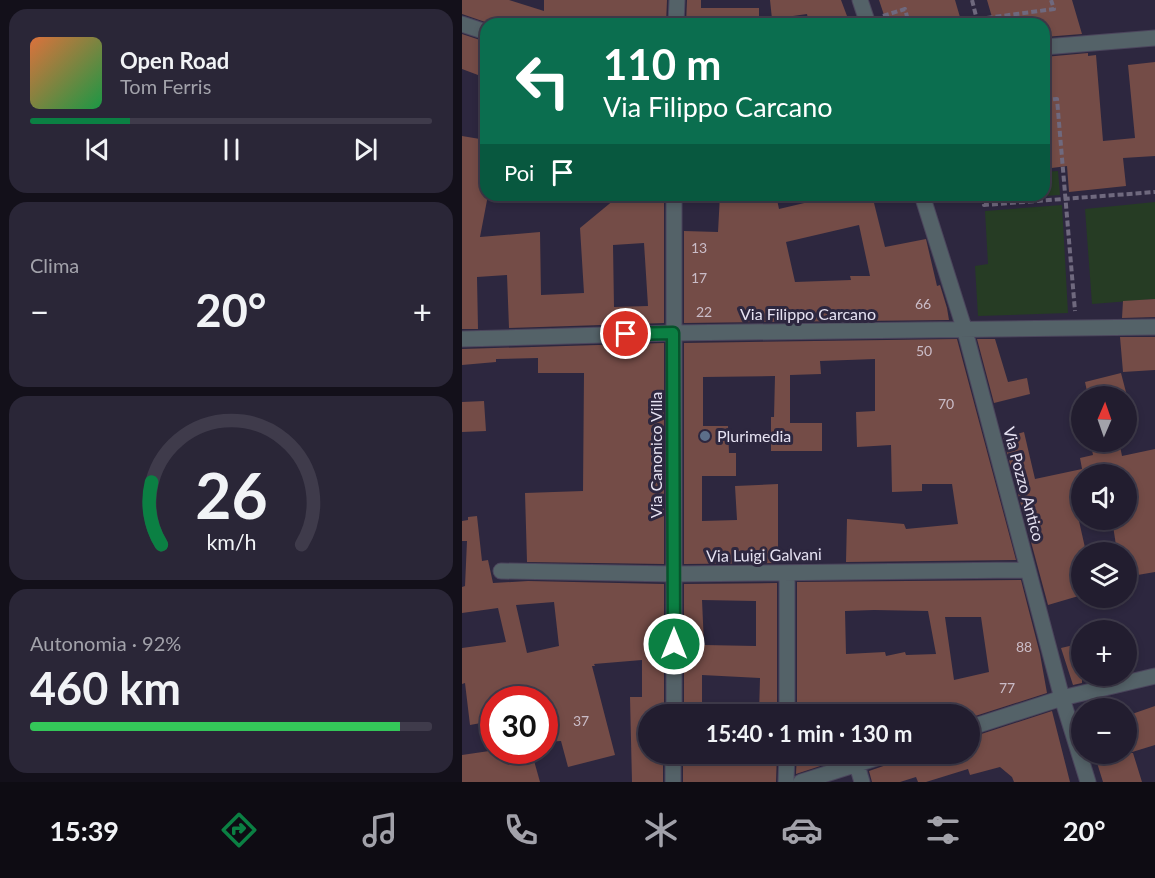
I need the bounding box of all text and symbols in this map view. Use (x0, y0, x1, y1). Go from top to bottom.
text: 110 m (603, 39, 721, 89)
icon: left (504, 42, 582, 120)
text: Open Road (120, 47, 229, 74)
text: Tom Ferris (120, 74, 211, 98)
text: Via Filippo Carcano (603, 90, 833, 123)
icon: previous (81, 133, 114, 166)
icon: pause (215, 133, 248, 166)
icon: next (349, 133, 382, 166)
icon: arrive (546, 156, 579, 189)
text: Poi (504, 159, 534, 186)
house number: 13 (691, 239, 707, 256)
text: Clima (30, 253, 79, 277)
house number: 17 (691, 269, 707, 286)
text: 20° (196, 283, 266, 337)
text: − (30, 291, 49, 331)
text: + (413, 291, 432, 331)
house number: 66 (915, 295, 931, 312)
house number: 22 (696, 303, 712, 320)
street label: Via Filippo Carcano (740, 304, 876, 323)
pin (600, 308, 651, 359)
icon: arrive (609, 317, 642, 350)
house number: 50 (916, 342, 932, 359)
north arrow (1071, 386, 1137, 452)
map controls (1071, 386, 1137, 764)
street label: Via Canonico Villa (646, 392, 665, 518)
house number: 70 (938, 395, 954, 412)
street label: Via Pozzo Antico (1000, 425, 1049, 543)
place label: Plurimedia (717, 426, 791, 445)
marker: Plurimedia (698, 429, 712, 443)
text: 26 (195, 457, 267, 532)
button: sound (1071, 464, 1137, 530)
text: km/h (206, 529, 256, 555)
button: layers (1071, 542, 1137, 608)
street label: Via Luigi Galvani (706, 544, 822, 565)
position arrow (642, 612, 706, 676)
button: + (1071, 620, 1137, 686)
text: Autonomia · 92% (30, 631, 181, 655)
house number: 88 (1016, 638, 1032, 655)
text: 460 km (30, 661, 181, 715)
house number: 77 (999, 679, 1015, 696)
speed limit sign: 30 (480, 686, 558, 764)
button: − (1071, 698, 1137, 764)
house number: 37 (573, 712, 589, 729)
text: 15:40 · 1 min · 130 m (706, 720, 912, 747)
icon: directions (218, 809, 260, 851)
icon: music (359, 809, 401, 851)
icon: phone (500, 809, 542, 851)
icon: climate (640, 809, 682, 851)
icon: car (781, 809, 823, 851)
icon: filters (922, 809, 964, 851)
text: 15:39 (49, 814, 119, 847)
text: 20° (1063, 814, 1105, 847)

